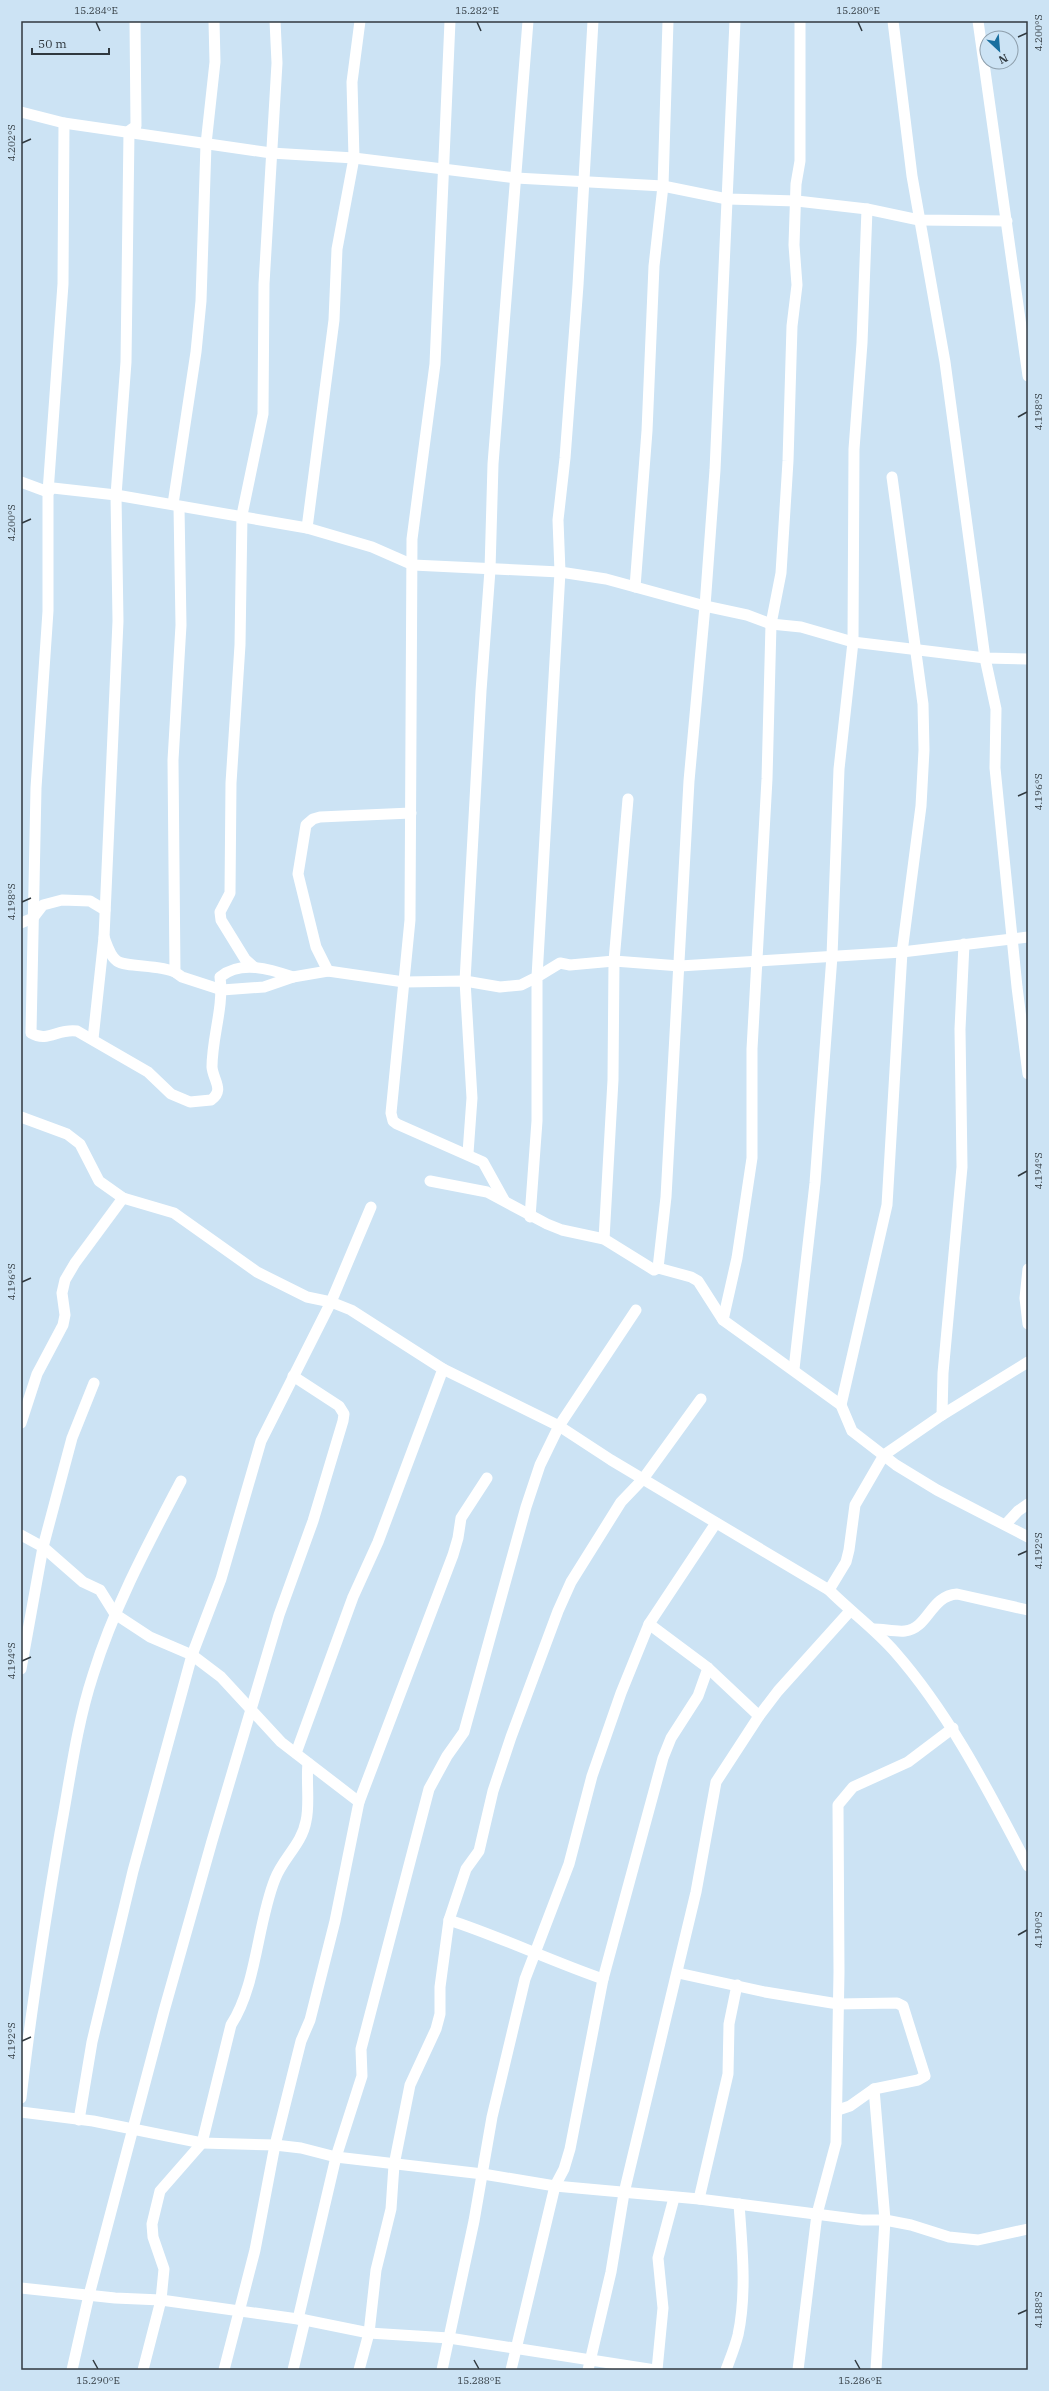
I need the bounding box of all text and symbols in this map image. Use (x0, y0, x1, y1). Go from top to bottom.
text: 15.284°E (74, 4, 118, 17)
text: 15.282°E (455, 4, 499, 17)
text: 15.280°E (836, 4, 880, 17)
text: 4.200°S (1032, 14, 1045, 52)
scale bar (32, 30, 109, 56)
north arrow (979, 30, 1019, 70)
text: 50 m (38, 36, 67, 51)
text: N (996, 51, 1010, 67)
text: 4.202°S (5, 124, 18, 162)
text: 4.198°S (1032, 393, 1045, 431)
text: 4.200°S (5, 504, 18, 542)
text: 4.196°S (1032, 773, 1045, 811)
text: 4.198°S (5, 883, 18, 921)
text: 4.194°S (1032, 1152, 1045, 1190)
text: 4.196°S (5, 1263, 18, 1301)
text: 4.192°S (1032, 1532, 1045, 1570)
text: 4.194°S (5, 1642, 18, 1680)
text: 4.190°S (1032, 1911, 1045, 1949)
text: 4.192°S (5, 2022, 18, 2060)
text: 4.188°S (1032, 2291, 1045, 2329)
text: 15.290°E (76, 2374, 120, 2387)
text: 15.288°E (457, 2374, 501, 2387)
text: 15.286°E (838, 2374, 882, 2387)

